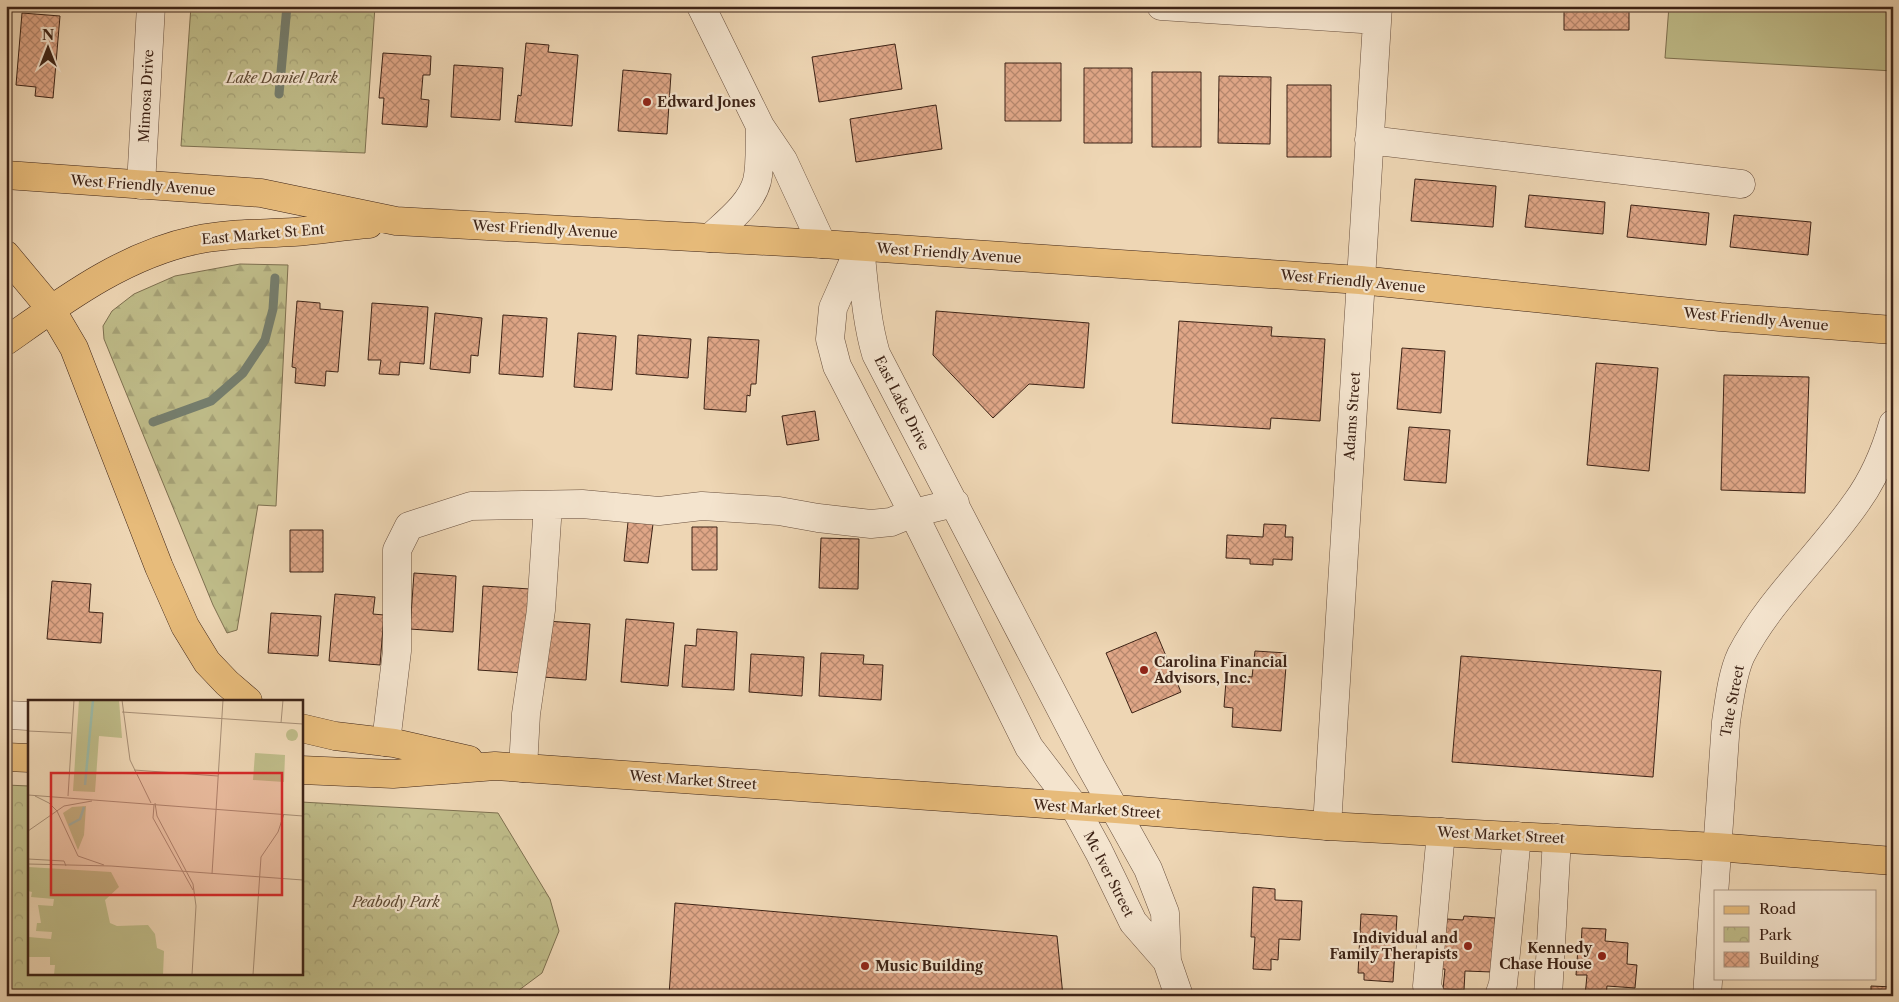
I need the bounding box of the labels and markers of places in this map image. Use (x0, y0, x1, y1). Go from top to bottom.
place label: Edward Jones (657, 93, 756, 111)
marker: Edward Jones (641, 96, 653, 108)
place label: Carolina Financial Advisors, Inc. (1153, 653, 1288, 687)
marker: Carolina Financial Advisors, Inc. (1138, 664, 1150, 676)
place label: Individual and Family Therapists (1329, 929, 1459, 963)
place label: Kennedy Chase House (1499, 939, 1592, 973)
marker: Individual and Family Therapists (1462, 940, 1474, 952)
marker: Kennedy Chase House (1596, 950, 1608, 962)
place label: Music Building (875, 957, 984, 975)
marker: Music Building (859, 960, 871, 972)

